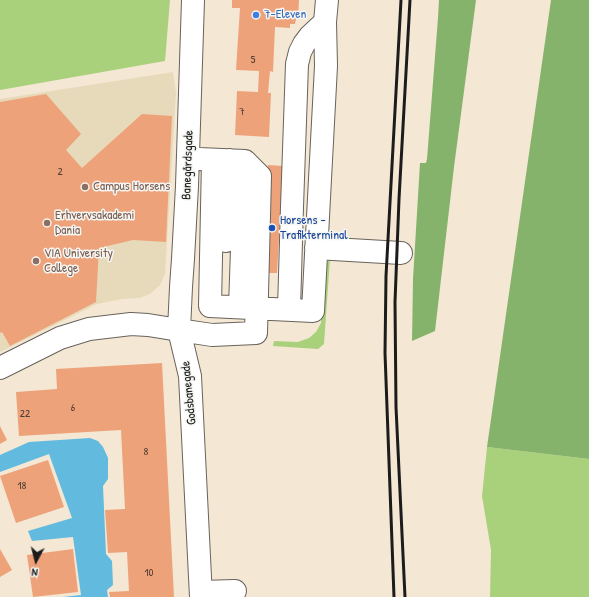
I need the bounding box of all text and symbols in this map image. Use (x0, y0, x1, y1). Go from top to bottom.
place label: 7-Eleven (264, 7, 306, 23)
marker: 7-Eleven (251, 10, 261, 20)
house number: 5 (251, 53, 255, 67)
house number: 7 (239, 105, 245, 119)
street label: Banegårdsgade (179, 130, 197, 200)
house number: 2 (57, 165, 63, 179)
place label: Campus Horsens (93, 179, 170, 195)
marker: Campus Horsens (80, 182, 90, 192)
place label: Erhvervsakademi Dania (55, 208, 134, 239)
place label: Horsens - Trafikterminal (280, 213, 348, 244)
marker: Erhvervsakademi Dania (42, 218, 52, 228)
marker: Horsens - Trafikterminal (267, 223, 277, 233)
place label: VIA University College (44, 246, 113, 277)
marker: VIA University College (31, 256, 41, 266)
street label: Godsbanegade (178, 360, 200, 426)
house number: 6 (71, 401, 75, 415)
house number: 22 (20, 407, 30, 421)
house number: 8 (144, 445, 148, 459)
house number: 18 (18, 479, 26, 493)
north arrow (16, 541, 56, 581)
text: N (31, 566, 38, 580)
house number: 10 (145, 566, 153, 580)

